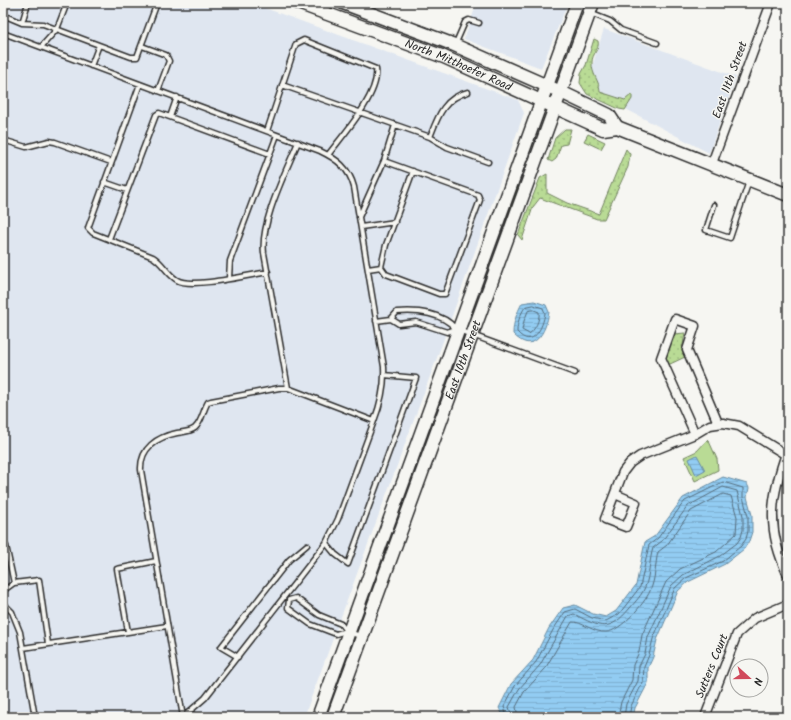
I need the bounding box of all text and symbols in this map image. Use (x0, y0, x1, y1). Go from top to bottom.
street label: North Mitthoefer Road (402, 34, 516, 97)
street label: East 11th Street (707, 38, 753, 121)
street label: East 10th Street (440, 317, 486, 402)
street label: Sutters Court (691, 631, 734, 701)
north arrow (729, 658, 769, 698)
text: N (748, 675, 767, 688)

